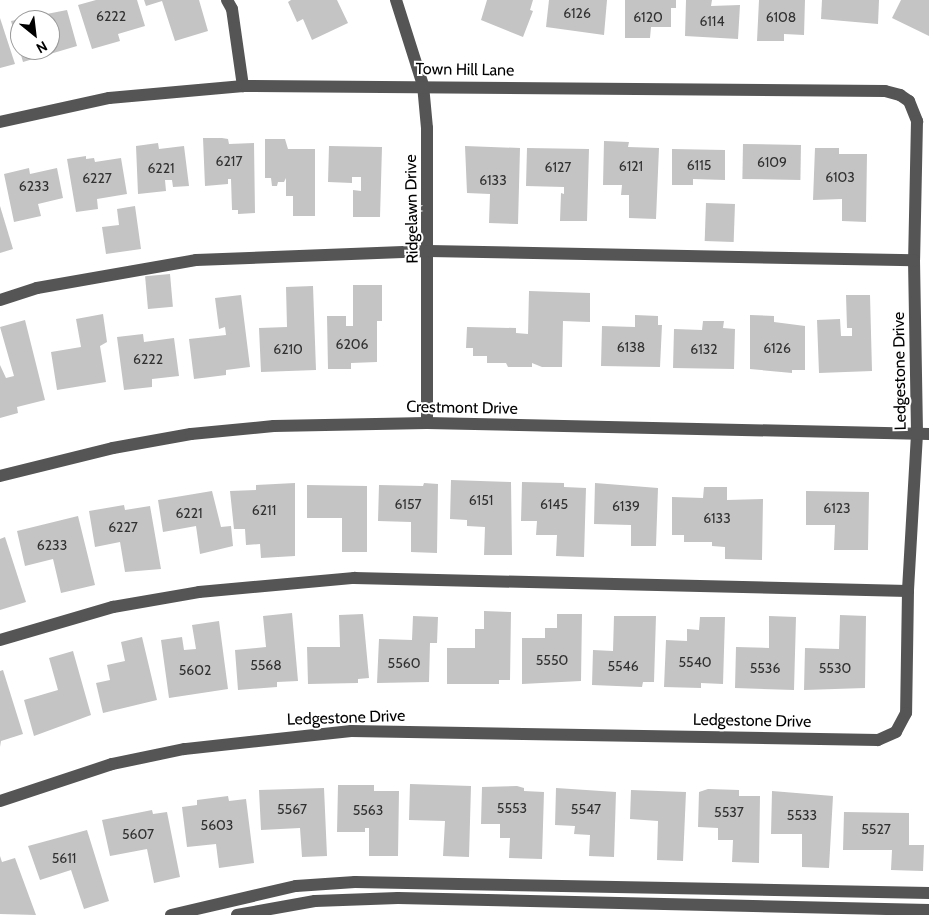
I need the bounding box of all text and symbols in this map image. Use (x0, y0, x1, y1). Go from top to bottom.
house number: 6126 (563, 5, 591, 21)
house number: 6222 (96, 8, 126, 24)
house number: 6120 (633, 9, 663, 25)
house number: 6108 (766, 9, 796, 25)
north arrow (10, 10, 60, 60)
house number: 6114 (699, 13, 725, 29)
text: N (33, 37, 50, 58)
street label: Town Hill Lane (416, 60, 514, 80)
house number: 6217 (216, 153, 242, 169)
street label: Ridgelawn Drive (401, 154, 423, 264)
house number: 6109 (757, 154, 787, 170)
house number: 6115 (687, 157, 711, 173)
house number: 6121 (619, 158, 643, 174)
house number: 6127 (545, 159, 571, 175)
house number: 6221 (147, 160, 175, 176)
house number: 6103 (825, 169, 855, 185)
house number: 6227 (82, 170, 112, 186)
house number: 6133 (479, 172, 507, 188)
house number: 6233 (19, 178, 49, 194)
street label: Ledgestone Drive (889, 312, 911, 430)
house number: 6206 (335, 336, 369, 352)
house number: 6138 (617, 339, 645, 355)
house number: 6126 (763, 340, 791, 356)
house number: 6210 (273, 341, 303, 357)
house number: 6132 (690, 341, 718, 357)
house number: 6222 (133, 351, 163, 367)
street label: Crestmont Drive (406, 397, 518, 419)
house number: 6151 (469, 492, 493, 508)
house number: 6157 (394, 496, 422, 512)
house number: 6145 (540, 496, 568, 512)
house number: 6139 (612, 498, 640, 514)
house number: 6123 (823, 500, 851, 516)
house number: 6211 (252, 502, 276, 518)
house number: 6221 (175, 505, 203, 521)
house number: 6133 (703, 510, 731, 526)
house number: 6227 (108, 519, 138, 535)
house number: 6233 (37, 537, 67, 553)
house number: 5550 (536, 652, 568, 668)
house number: 5540 (678, 654, 712, 670)
house number: 5560 (388, 655, 420, 671)
house number: 5568 (250, 657, 282, 673)
house number: 5546 (607, 658, 639, 674)
house number: 5536 (750, 660, 780, 676)
house number: 5530 (819, 660, 851, 676)
house number: 5602 (179, 662, 211, 678)
street label: Ledgestone Drive (286, 706, 406, 730)
street label: Ledgestone Drive (693, 710, 811, 732)
house number: 5553 (497, 800, 527, 816)
house number: 5567 (277, 801, 307, 817)
house number: 5547 (571, 801, 601, 817)
house number: 5563 (353, 802, 383, 818)
house number: 5537 (714, 804, 744, 820)
house number: 5533 (787, 807, 817, 823)
house number: 5603 (201, 817, 233, 833)
house number: 5527 (861, 821, 891, 837)
house number: 5607 (122, 826, 154, 842)
house number: 5611 (52, 850, 76, 866)

